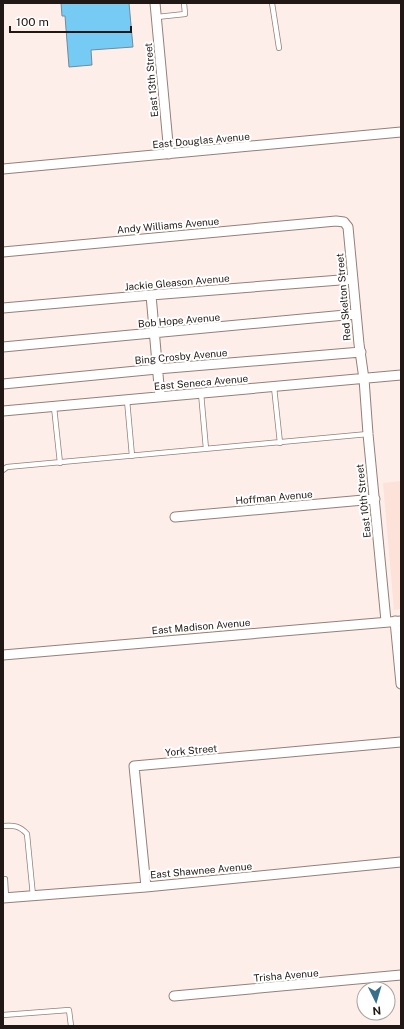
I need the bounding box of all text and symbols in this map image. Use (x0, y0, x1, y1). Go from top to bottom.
scale bar (10, 8, 131, 34)
text: 100 m (16, 15, 49, 29)
street label: East 13th Street (142, 42, 160, 118)
street label: East Douglas Avenue (152, 130, 251, 150)
street label: Andy Williams Avenue (116, 215, 220, 235)
street label: Red Skelton Street (333, 253, 353, 341)
street label: Jackie Gleason Avenue (124, 271, 230, 293)
street label: Bob Hope Avenue (137, 310, 221, 330)
street label: Bing Crosby Avenue (134, 346, 228, 366)
street label: East Seneca Avenue (153, 372, 249, 392)
street label: East 10th Street (353, 463, 373, 539)
street label: Hoffman Avenue (235, 488, 313, 506)
street label: East Madison Avenue (151, 616, 251, 636)
street label: York Street (164, 742, 218, 758)
street label: East Shawnee Avenue (150, 860, 253, 880)
street label: Trisha Avenue (253, 966, 319, 984)
north arrow (356, 981, 396, 1021)
text: N (372, 1005, 382, 1017)

